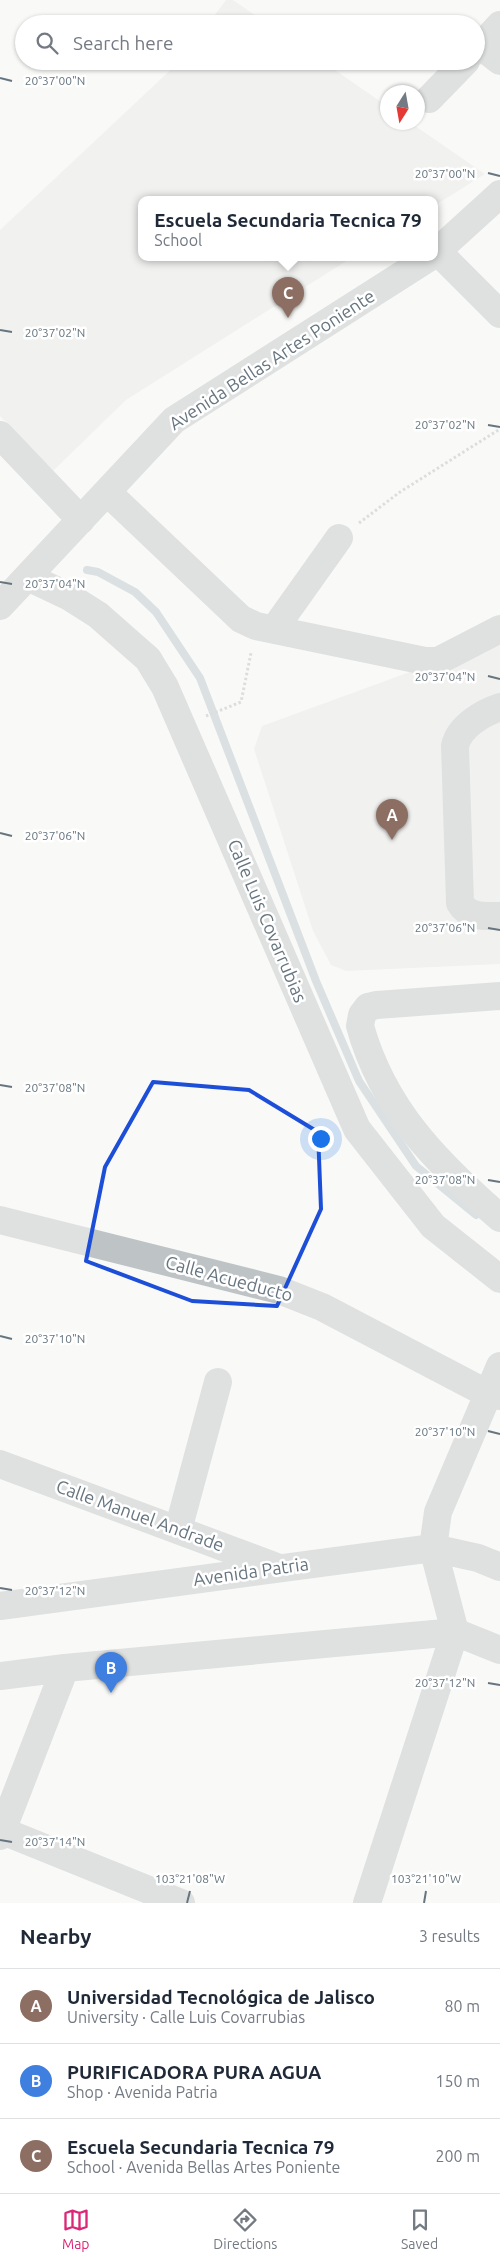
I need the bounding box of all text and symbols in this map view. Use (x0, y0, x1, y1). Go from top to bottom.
search box (15, 15, 485, 70)
icon: search (33, 29, 61, 57)
text: Search here (73, 32, 173, 54)
text: 20°37'00"N (25, 74, 85, 87)
north arrow (380, 85, 425, 130)
text: 20°37'00"N (415, 167, 475, 180)
popup (138, 196, 438, 261)
text: Escuela Secundaria Tecnica 79 (154, 209, 422, 231)
text: School (154, 231, 202, 249)
pin: C (272, 277, 304, 318)
street label: Avenida Bellas Artes Poniente (165, 285, 378, 433)
text: 20°37'02"N (25, 326, 85, 339)
text: 20°37'02"N (415, 418, 475, 431)
text: 20°37'04"N (25, 577, 85, 590)
text: 20°37'04"N (415, 670, 475, 683)
pin: A (376, 799, 408, 840)
text: 20°37'06"N (25, 829, 85, 842)
street label: Calle Luis Covarrubias (225, 836, 311, 1005)
text: 20°37'06"N (415, 921, 475, 934)
text: 20°37'08"N (25, 1081, 85, 1094)
your location (308, 1126, 334, 1152)
text: 20°37'08"N (415, 1173, 475, 1186)
street label: Calle Acueducto (163, 1251, 295, 1305)
text: 20°37'10"N (25, 1332, 85, 1345)
text: 20°37'10"N (415, 1425, 475, 1438)
street label: Calle Manuel Andrade (54, 1475, 227, 1555)
street label: Avenida Patria (192, 1553, 310, 1589)
text: 20°37'12"N (25, 1584, 85, 1597)
pin: B (95, 1652, 127, 1693)
text: 20°37'12"N (415, 1676, 475, 1689)
text: 20°37'14"N (25, 1835, 85, 1848)
text: 103°21'08"W (155, 1872, 225, 1885)
text: 103°21'10"W (391, 1872, 461, 1885)
text: Nearby (20, 1924, 91, 1948)
text: 3 results (419, 1927, 480, 1945)
text: Universidad Tecnológica de Jalisco (67, 1986, 375, 2008)
text: A (30, 1997, 42, 2015)
text: 80 m (444, 1997, 480, 2015)
text: University · Calle Luis Covarrubias (67, 2008, 305, 2026)
text: PURIFICADORA PURA AGUA (67, 2061, 321, 2083)
text: B (31, 2072, 41, 2090)
text: 150 m (435, 2072, 480, 2090)
text: Shop · Avenida Patria (67, 2083, 218, 2101)
text: Escuela Secundaria Tecnica 79 (67, 2136, 334, 2158)
text: C (31, 2147, 41, 2165)
text: 200 m (435, 2147, 480, 2165)
text: School · Avenida Bellas Artes Poniente (67, 2158, 340, 2176)
tab: Map (62, 2206, 90, 2252)
tab: Directions (213, 2206, 277, 2252)
tab: Saved (401, 2206, 438, 2252)

